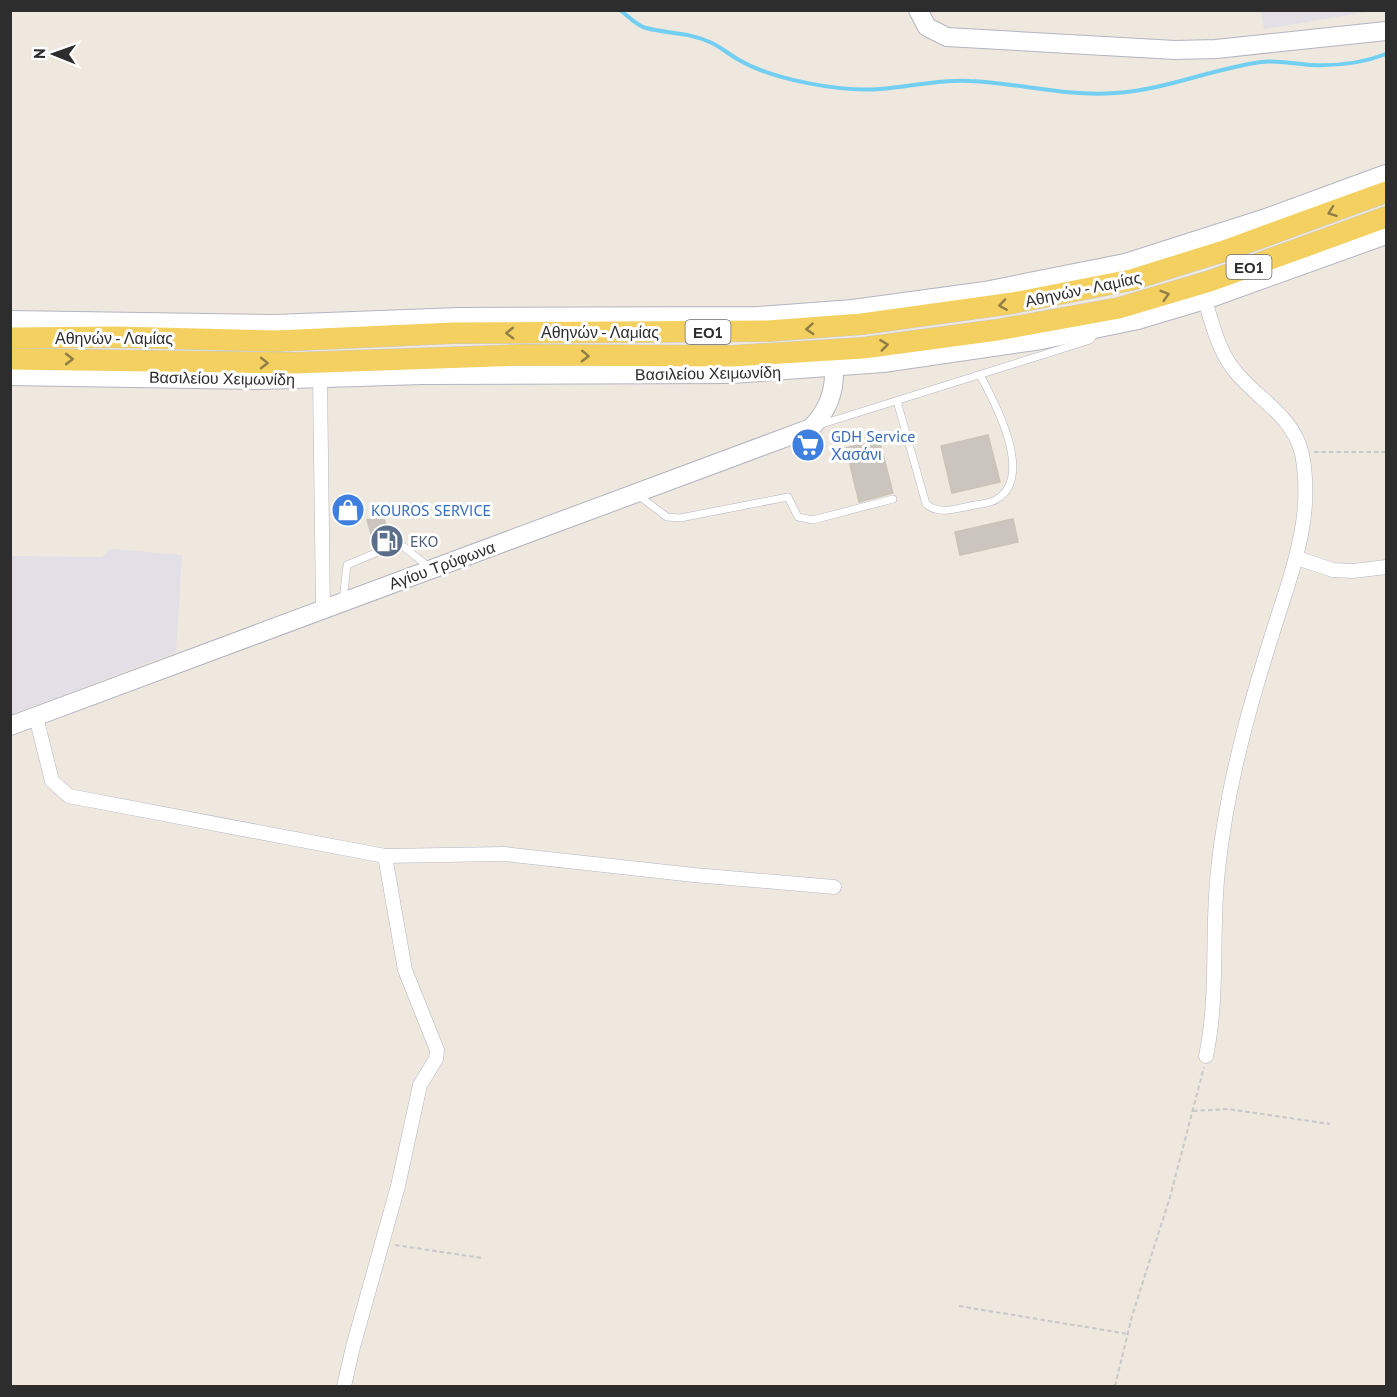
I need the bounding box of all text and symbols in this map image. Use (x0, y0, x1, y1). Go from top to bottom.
north arrow (24, 24, 84, 84)
text: N (29, 48, 49, 59)
one-way arrow (1327, 205, 1338, 218)
road number: ΕΟ1 (1226, 255, 1272, 279)
street label: Αθηνών - Λαμίας (1023, 267, 1143, 311)
one-way arrow (1159, 290, 1170, 302)
one-way arrow (999, 298, 1008, 310)
road number: ΕΟ1 (686, 320, 730, 344)
street label: Αθηνών - Λαμίας (541, 322, 659, 342)
one-way arrow (805, 322, 814, 335)
one-way arrow (505, 326, 514, 339)
street label: Αθηνών - Λαμίας (55, 328, 173, 348)
one-way arrow (880, 339, 889, 352)
one-way arrow (580, 350, 589, 362)
one-way arrow (64, 353, 73, 365)
one-way arrow (259, 356, 268, 369)
street label: Βασιλείου Χειμωνίδη (635, 362, 781, 384)
street label: Βασιλείου Χειμωνίδη (149, 367, 295, 389)
place label: GDH Service Χασάνι (831, 426, 915, 464)
supermarket icon: GDH Service Χασάνι (790, 427, 826, 463)
shop icon: KOUROS SERVICE (330, 492, 366, 528)
place label: KOUROS SERVICE (371, 500, 491, 520)
fuel station icon: EKO (369, 523, 405, 559)
place label: EKO (410, 531, 439, 551)
street label: Αγίου Τρύφωνα (386, 537, 498, 593)

